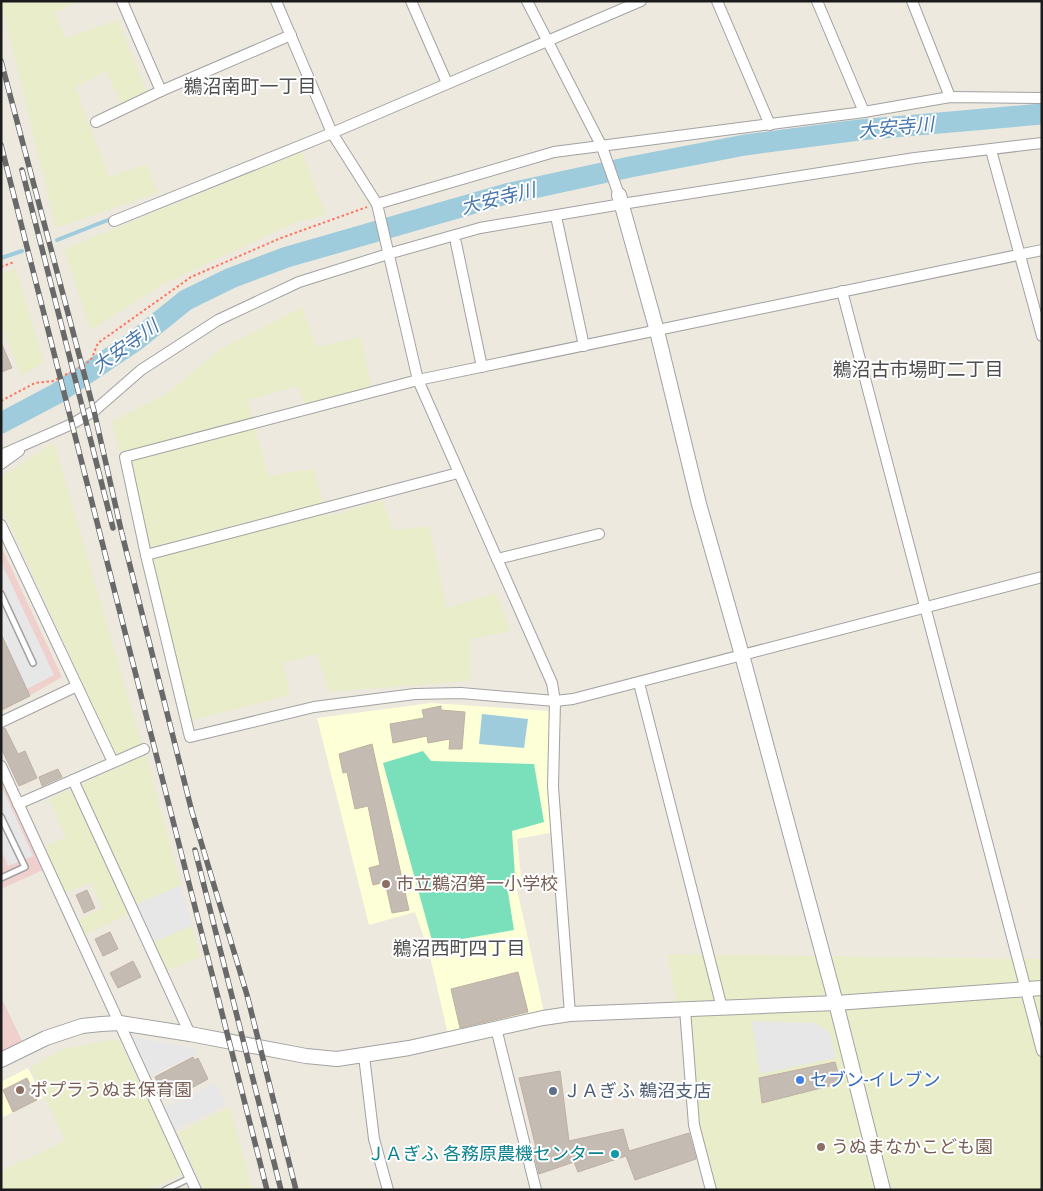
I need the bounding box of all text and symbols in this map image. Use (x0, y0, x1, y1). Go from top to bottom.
district label: 鵜沼南町一丁目 (183, 75, 317, 98)
water label: 大安寺川 (857, 113, 937, 142)
water label: 大安寺川 (458, 178, 540, 219)
water label: 大安寺川 (88, 314, 164, 378)
district label: 鵜沼古市場町二丁目 (832, 358, 1004, 381)
place label: 市立鵜沼第一小学校 (396, 873, 558, 894)
marker: 市立鵜沼第一小学校 (380, 878, 392, 890)
district label: 鵜沼西町四丁目 (392, 937, 526, 960)
place label: セブン-イレブン (810, 1069, 940, 1090)
marker: セブン-イレブン (794, 1074, 806, 1086)
place label: ポプラうぬま保育園 (30, 1079, 192, 1100)
place label: ＪＡぎふ 鵜沼支店 (563, 1080, 711, 1101)
marker: ポプラうぬま保育園 (14, 1084, 26, 1096)
marker: ＪＡぎふ 鵜沼支店 (547, 1085, 559, 1097)
place label: うぬまなかこども園 (831, 1136, 993, 1157)
marker: うぬまなかこども園 (815, 1141, 827, 1153)
place label: ＪＡぎふ 各務原農機センター (367, 1143, 605, 1164)
marker: ＪＡぎふ 各務原農機センター (609, 1148, 621, 1160)

